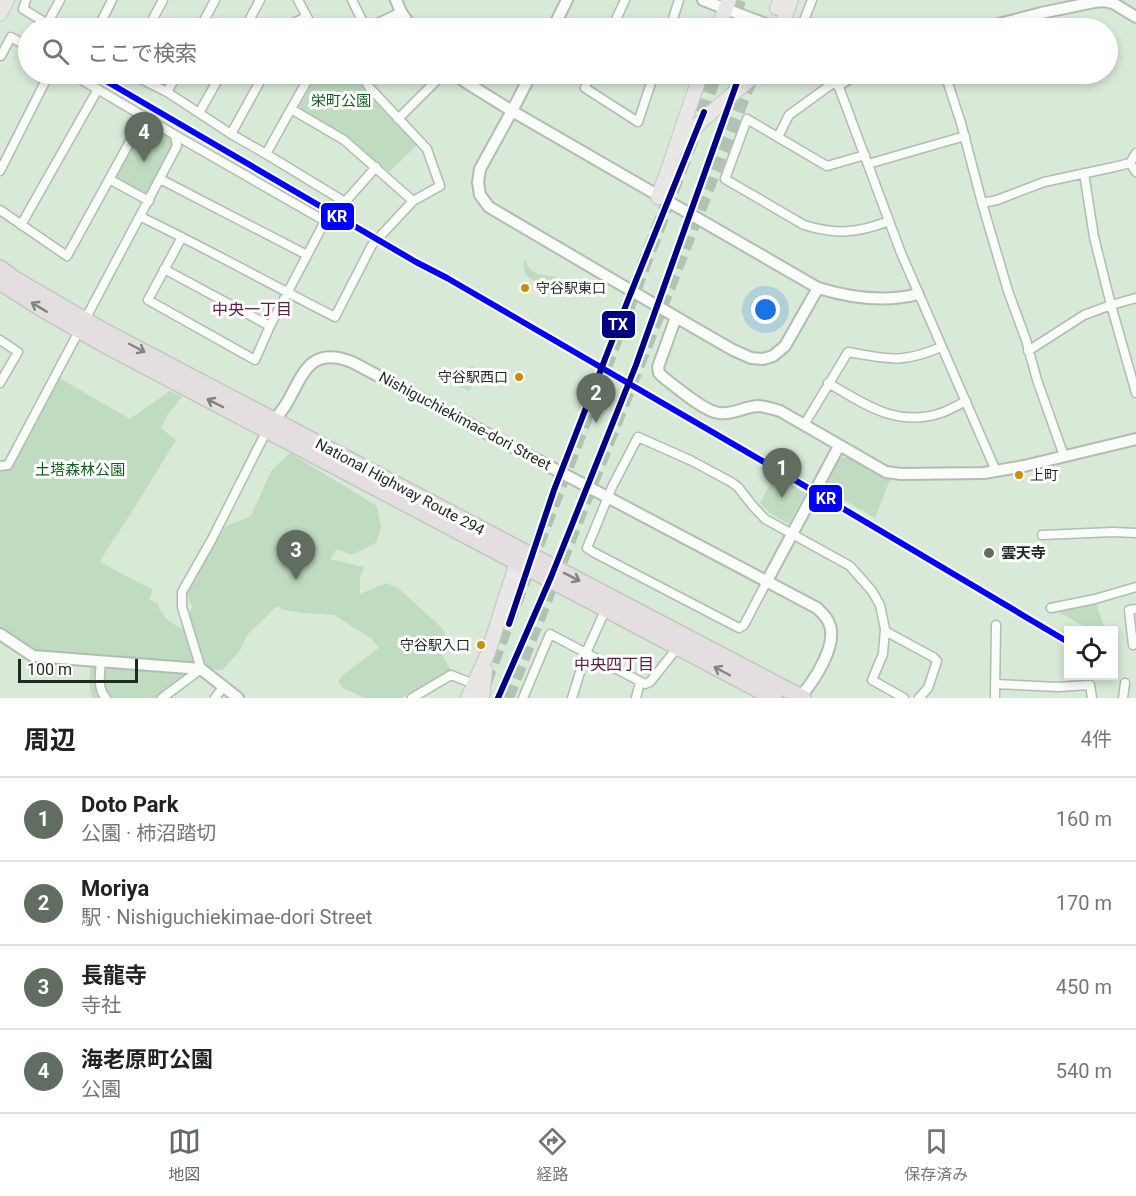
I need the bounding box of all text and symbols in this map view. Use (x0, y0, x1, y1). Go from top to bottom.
search box (18, 18, 1118, 84)
icon: search (39, 35, 72, 68)
text: ここで検索 (87, 41, 197, 66)
park label: 栄町公園 (311, 92, 371, 110)
pin: 4 (124, 112, 164, 162)
line badge: KR (320, 202, 355, 231)
text: KR (327, 207, 347, 226)
place label: 守谷駅東口 (536, 280, 606, 296)
marker: 守谷駅東口 (519, 282, 531, 294)
your location (751, 295, 780, 324)
district label: 中央一丁目 (212, 300, 292, 319)
one-way arrow (31, 301, 48, 313)
line badge: TX (601, 310, 636, 339)
text: TX (608, 315, 628, 334)
one-way arrow (127, 343, 145, 354)
street label: Nishiguchiekimae-dori Street (376, 368, 554, 474)
place label: 守谷駅西口 (438, 369, 508, 385)
marker: 守谷駅西口 (513, 371, 525, 383)
pin: 2 (576, 374, 616, 423)
one-way arrow (207, 397, 224, 409)
street label: National Highway Route 294 (312, 435, 488, 540)
pin: 1 (762, 448, 802, 498)
park label: 土塔森林公園 (35, 461, 125, 479)
place label: 上町 (1030, 467, 1058, 483)
marker: 上町 (1013, 469, 1025, 481)
line badge: KR (808, 484, 843, 513)
text: KR (816, 489, 836, 508)
pin: 3 (276, 530, 316, 580)
place label: 雲天寺 (1001, 544, 1046, 562)
marker: 雲天寺 (982, 546, 996, 560)
one-way arrow (563, 572, 581, 583)
map controls (1064, 626, 1118, 680)
button: locate (1064, 626, 1118, 680)
place label: 守谷駅入口 (400, 637, 470, 653)
marker: 守谷駅入口 (475, 639, 487, 651)
district label: 中央四丁目 (574, 655, 654, 674)
scale bar (18, 656, 138, 684)
text: 100 m (27, 660, 72, 679)
one-way arrow (714, 665, 732, 676)
text: 周辺 (24, 725, 76, 755)
text: 4件 (1081, 727, 1112, 751)
text: Doto Park (81, 792, 178, 817)
text: 1 (38, 807, 49, 831)
text: 160 m (1056, 807, 1112, 831)
text: 公園 · 柿沼踏切 (81, 821, 216, 845)
text: Moriya (81, 876, 149, 901)
text: 2 (38, 891, 49, 915)
text: 170 m (1056, 891, 1112, 915)
text: 駅 · Nishiguchiekimae-dori Street (81, 905, 372, 929)
text: 長龍寺 (81, 963, 147, 988)
text: 3 (38, 975, 49, 999)
text: 450 m (1056, 975, 1112, 999)
text: 寺社 (81, 993, 121, 1017)
text: 海老原町公園 (81, 1047, 213, 1072)
text: 4 (38, 1059, 49, 1083)
text: 540 m (1056, 1059, 1112, 1083)
text: 公園 (81, 1077, 121, 1101)
tab: 地図 (168, 1125, 201, 1185)
tab: 経路 (536, 1125, 569, 1185)
tab: 保存済み (904, 1125, 968, 1185)

